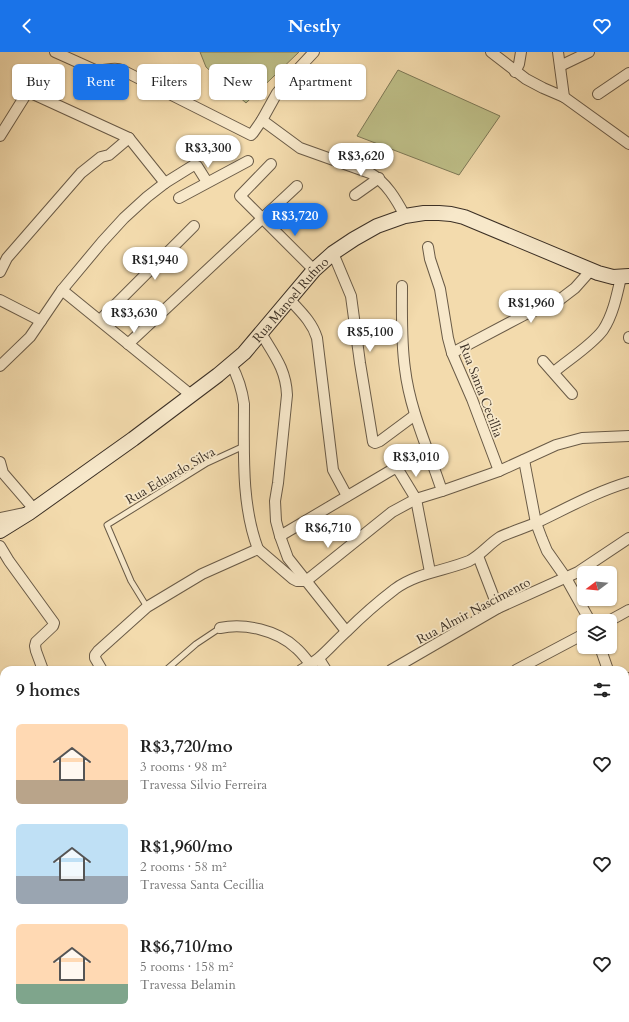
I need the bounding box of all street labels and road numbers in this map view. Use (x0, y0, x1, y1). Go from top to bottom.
street label: Rua Manoel Rufino (249, 253, 333, 347)
street label: Rua Santa Cecillia (455, 341, 507, 440)
street label: Rua Eduardo Silva (122, 443, 219, 509)
street label: Rua Almir Nascimento (413, 573, 534, 649)

